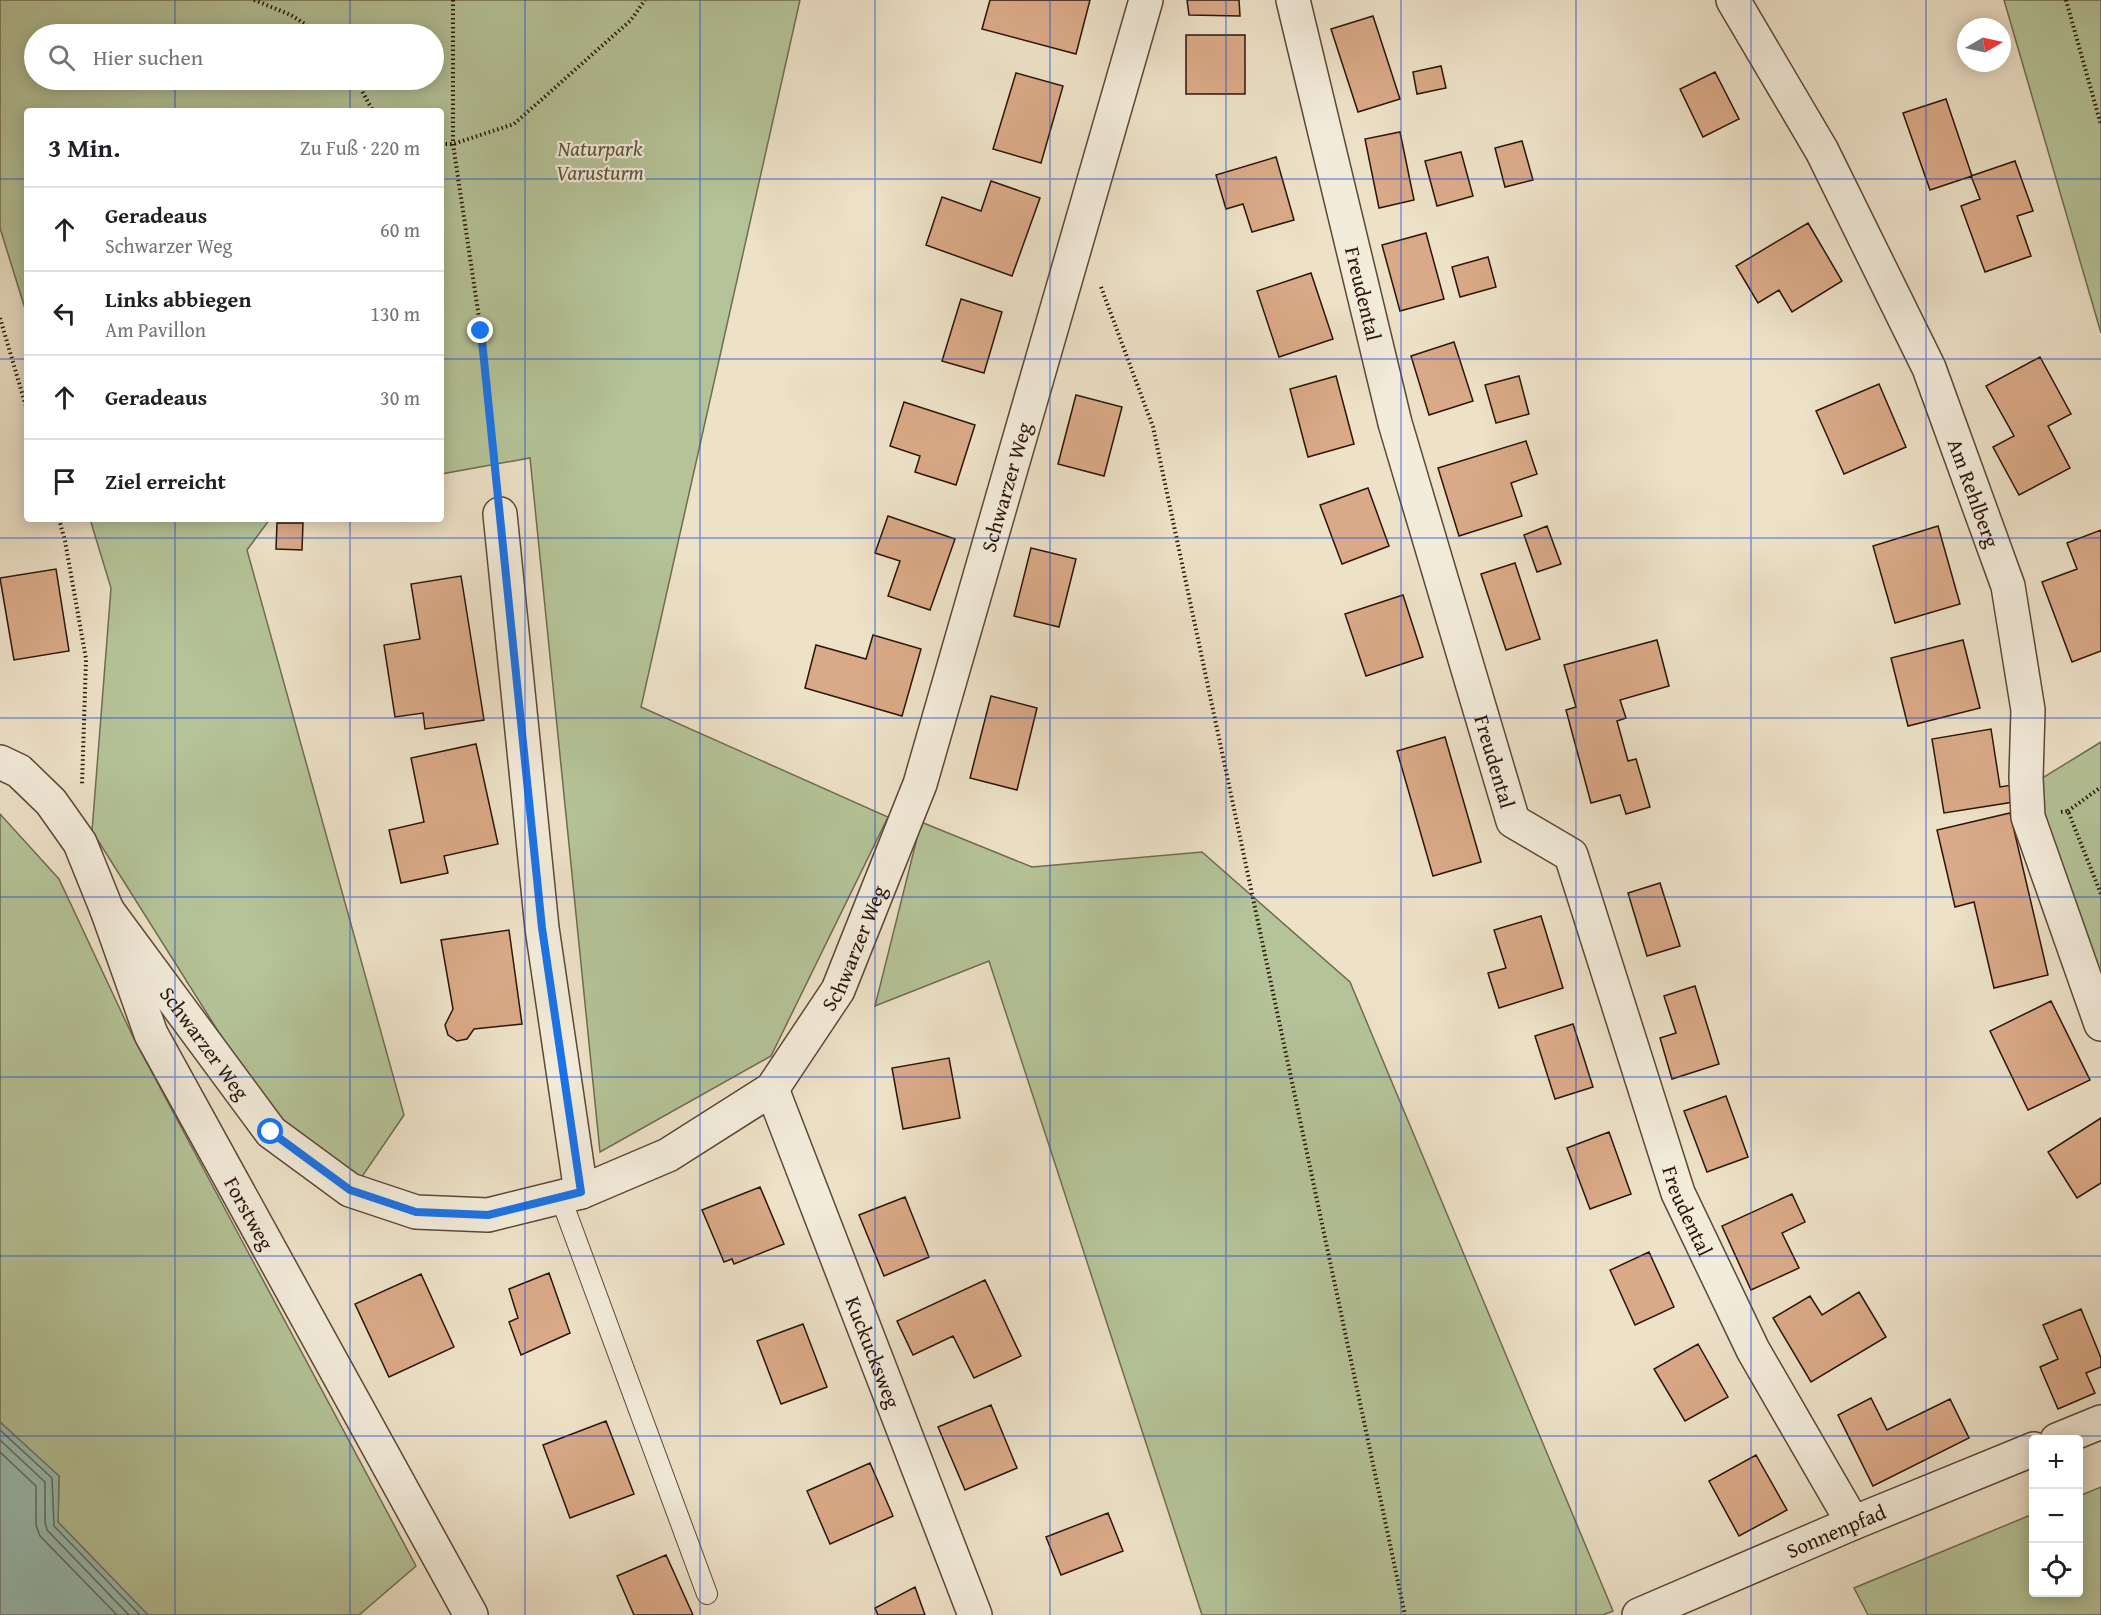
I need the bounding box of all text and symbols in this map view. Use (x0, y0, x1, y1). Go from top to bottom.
north arrow (1957, 18, 2011, 72)
search box (24, 24, 444, 90)
icon: search (45, 41, 78, 74)
text: Hier suchen (93, 41, 203, 73)
text: 3 Min. (48, 128, 120, 167)
text: Zu Fuß · 220 m (300, 133, 420, 162)
park label: Naturpark Varusturm (556, 133, 644, 188)
text: Geradeaus (105, 199, 207, 231)
icon: ahead (48, 213, 81, 246)
text: 60 m (380, 215, 420, 244)
text: Schwarzer Weg (105, 231, 233, 260)
street label: Freudental (1337, 243, 1390, 344)
text: Links abbiegen (105, 283, 251, 315)
icon: left (48, 297, 81, 330)
text: 130 m (370, 299, 420, 328)
text: Am Pavillon (105, 315, 206, 344)
route end (467, 317, 493, 343)
icon: ahead (48, 381, 81, 414)
text: Geradeaus (105, 381, 207, 413)
text: 30 m (380, 383, 420, 412)
street label: Schwarzer Weg (972, 418, 1039, 556)
street label: Am Rehlberg (1940, 434, 2008, 552)
icon: arrive (48, 465, 81, 498)
text: Ziel erreicht (105, 465, 226, 497)
street label: Freudental (1467, 711, 1524, 812)
street label: Schwarzer Weg (813, 880, 894, 1017)
street label: Schwarzer Weg (153, 980, 258, 1106)
route start (257, 1118, 283, 1144)
street label: Freudental (1655, 1162, 1721, 1261)
street label: Forstweg (217, 1171, 283, 1256)
street label: Kuckucksweg (838, 1292, 909, 1413)
map controls (2029, 1435, 2083, 1597)
button: + (2029, 1435, 2083, 1489)
button: − (2029, 1489, 2083, 1543)
street label: Sonnenpfad (1781, 1496, 1891, 1566)
button: locate (2029, 1543, 2083, 1597)

